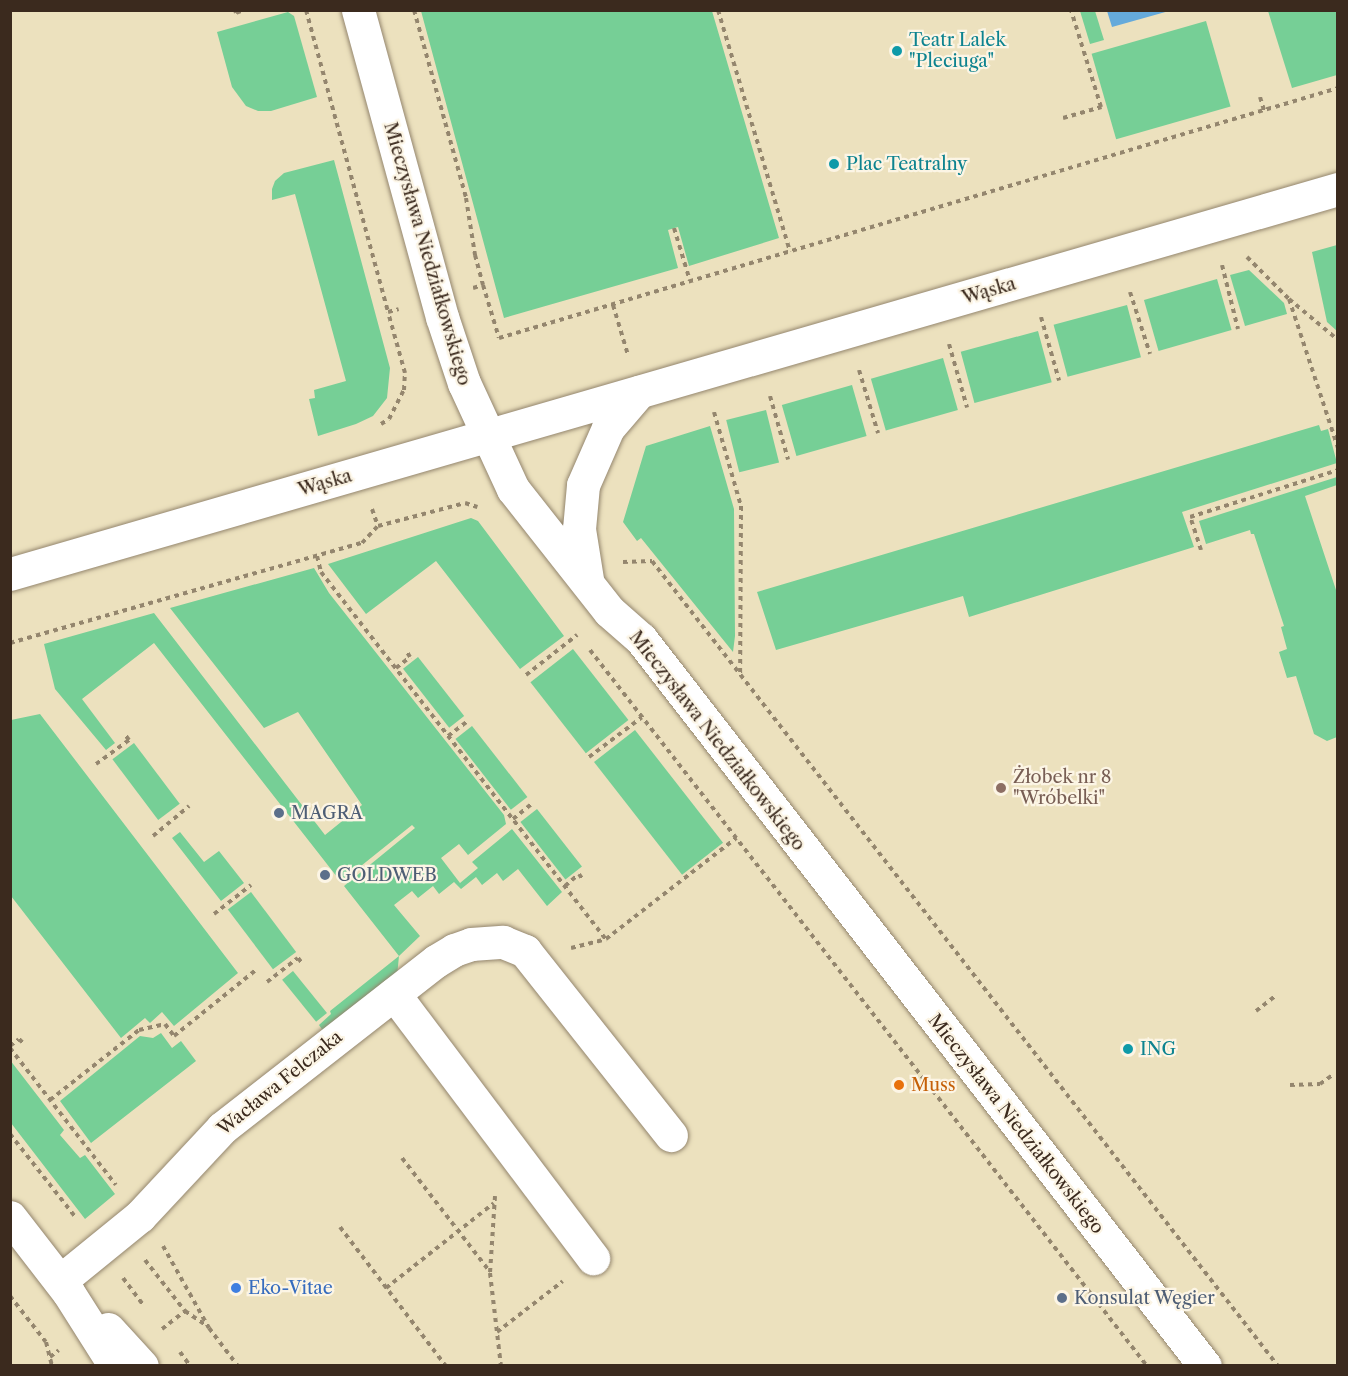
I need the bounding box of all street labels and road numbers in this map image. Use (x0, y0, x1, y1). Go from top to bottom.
street label: Mieczysława Niedziałkowskiego (379, 120, 475, 388)
street label: Wąska (960, 273, 1018, 309)
street label: Wąska (296, 465, 354, 501)
street label: Mieczysława Niedziałkowskiego (624, 627, 810, 855)
street label: Mieczysława Niedziałkowskiego (923, 1010, 1109, 1238)
street label: Wacława Felczaka (213, 1026, 347, 1140)

